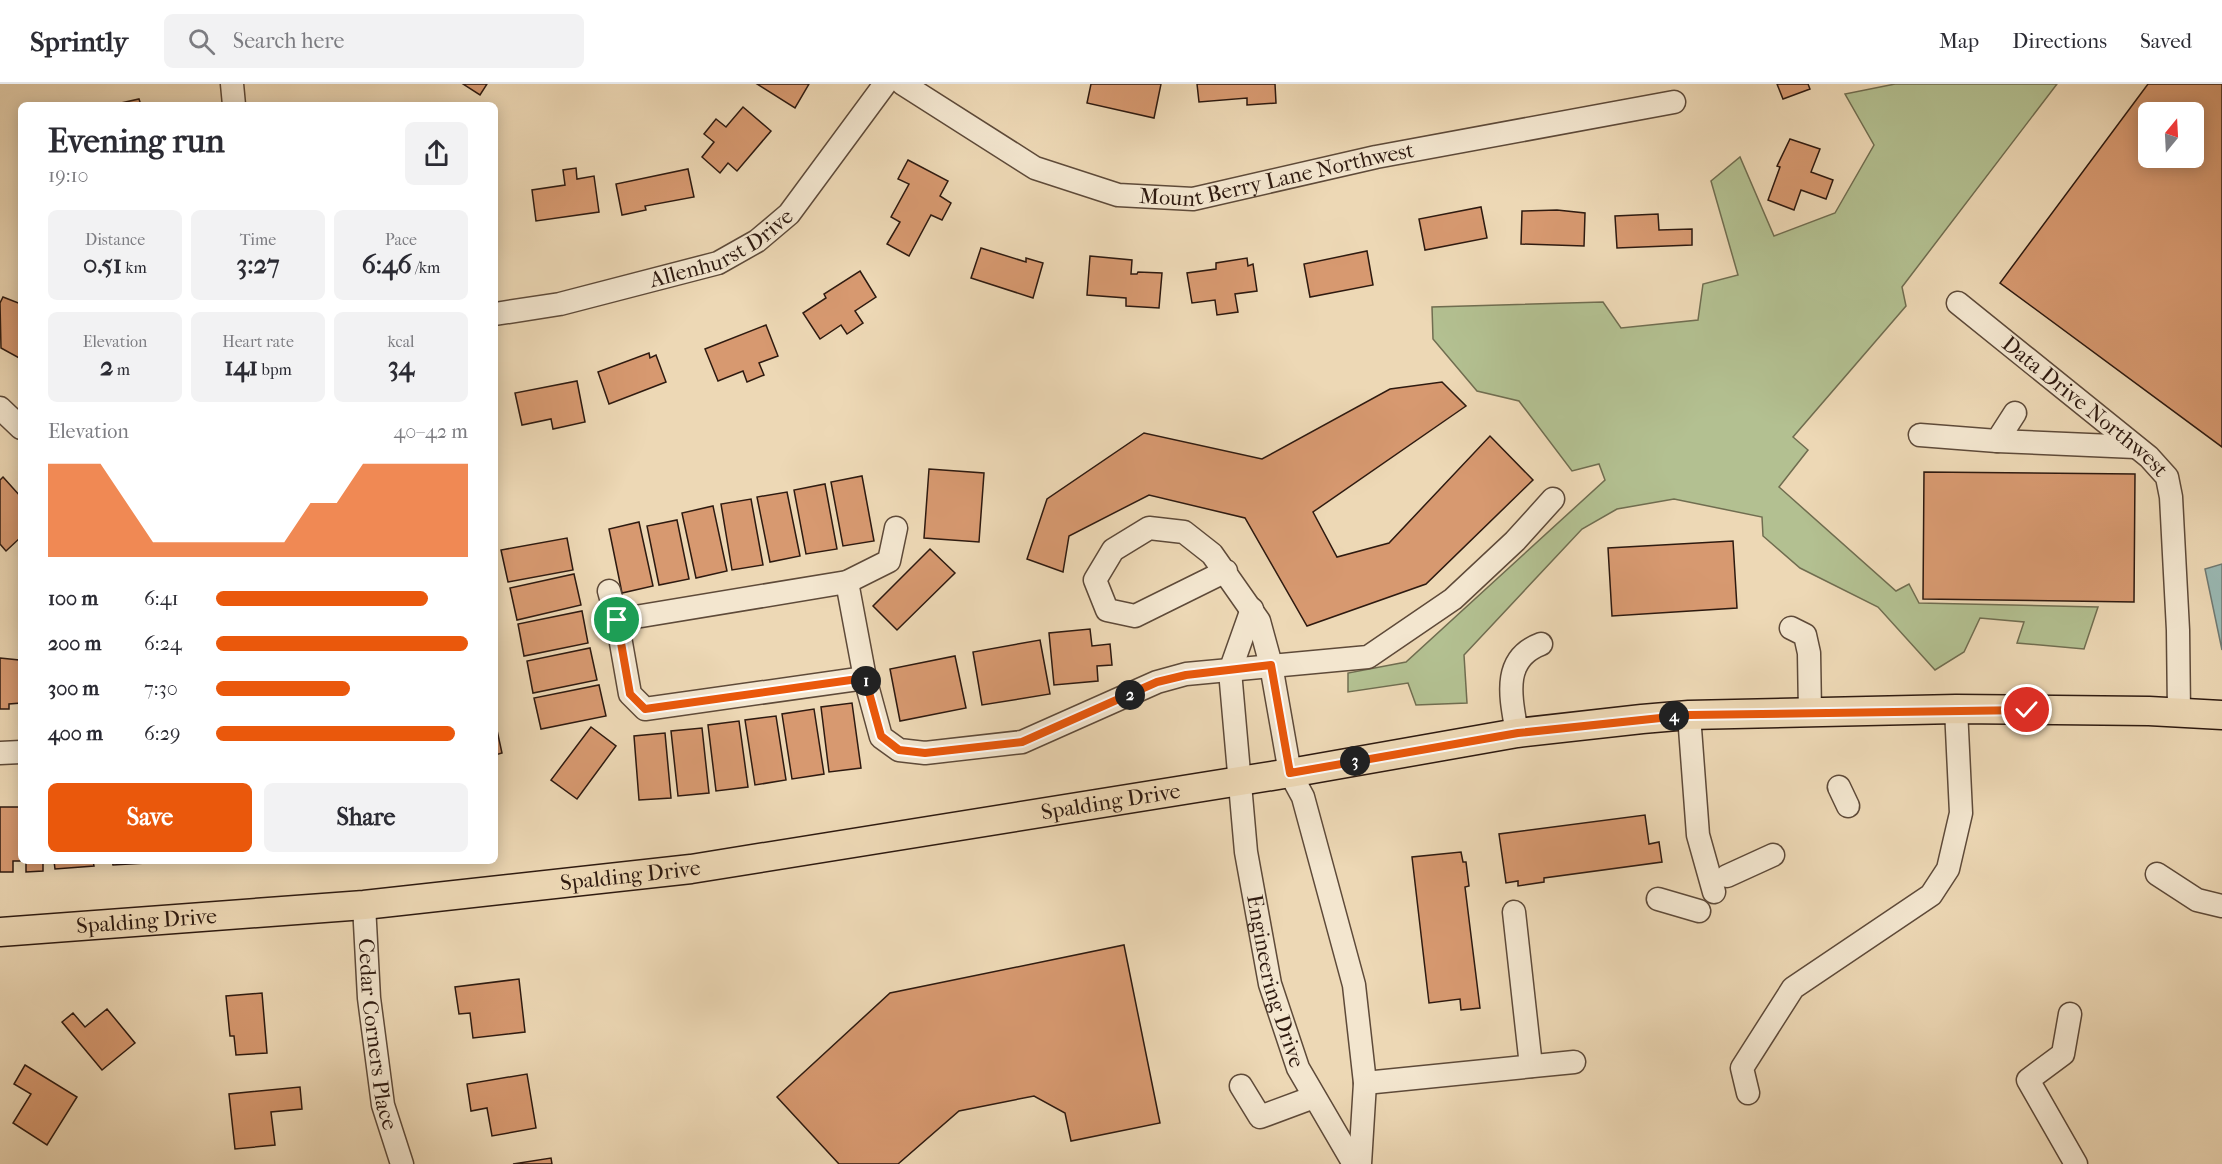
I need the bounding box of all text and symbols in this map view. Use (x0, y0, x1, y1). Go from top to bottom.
search box (164, 14, 584, 68)
text: Sprintly (30, 25, 128, 58)
icon: search (185, 25, 218, 58)
text: Search here (233, 28, 344, 54)
text: Map (1939, 29, 1979, 53)
text: Directions (2012, 29, 2107, 53)
text: Saved (2140, 29, 2192, 53)
north arrow (2138, 102, 2204, 168)
map controls (2138, 102, 2204, 168)
text: Evening run (48, 122, 225, 161)
button: share (405, 122, 468, 185)
street label: Mount Berry Lane Northwest (1139, 137, 1416, 212)
text: 19:10 (48, 164, 89, 187)
street label: Allenhurst Drive (646, 203, 799, 293)
text: Distance (85, 230, 145, 249)
text: Time (240, 230, 276, 249)
text: Pace (385, 230, 417, 249)
text: 0.51 (83, 249, 122, 280)
text: 3:27 (237, 249, 279, 280)
text: 6:46 (362, 249, 411, 280)
text: km (122, 258, 147, 277)
text: /km (411, 258, 440, 277)
street label: Data Drive Northwest (1997, 331, 2174, 482)
text: Elevation (83, 332, 147, 351)
text: Heart rate (222, 332, 294, 351)
text: kcal (388, 332, 414, 351)
text: 2 (100, 351, 113, 382)
text: 141 (224, 351, 258, 382)
text: 34 (388, 351, 414, 382)
text: m (113, 360, 130, 379)
text: bpm (258, 360, 292, 379)
text: Elevation (48, 420, 129, 443)
text: 40–42 m (393, 420, 468, 443)
text: 100 m (48, 587, 98, 610)
text: 6:41 (144, 587, 179, 610)
pin (591, 594, 642, 645)
icon: arrive (600, 603, 633, 636)
text: 200 m (48, 632, 101, 655)
text: 6:24 (144, 632, 182, 655)
pin: 1 (851, 666, 881, 696)
text: 1 (863, 671, 869, 690)
text: 300 m (48, 677, 99, 700)
text: 7:30 (144, 677, 178, 700)
pin: 2 (1115, 680, 1145, 710)
pin (2001, 684, 2052, 735)
text: 2 (1126, 685, 1134, 704)
icon: check (2010, 693, 2043, 726)
pin: 4 (1659, 701, 1689, 731)
text: 4 (1669, 706, 1679, 725)
text: 400 m (48, 722, 103, 745)
text: 6:29 (144, 722, 180, 745)
pin: 3 (1340, 746, 1370, 776)
text: 3 (1352, 751, 1358, 770)
street label: Spalding Drive (1039, 778, 1182, 826)
button: Save (48, 783, 252, 852)
button: Share (264, 783, 468, 852)
street label: Spalding Drive (559, 855, 703, 896)
street label: Engineering Drive (1241, 893, 1310, 1071)
street label: Spalding Drive (75, 903, 218, 939)
street label: Cedar Corners Place (353, 938, 403, 1133)

